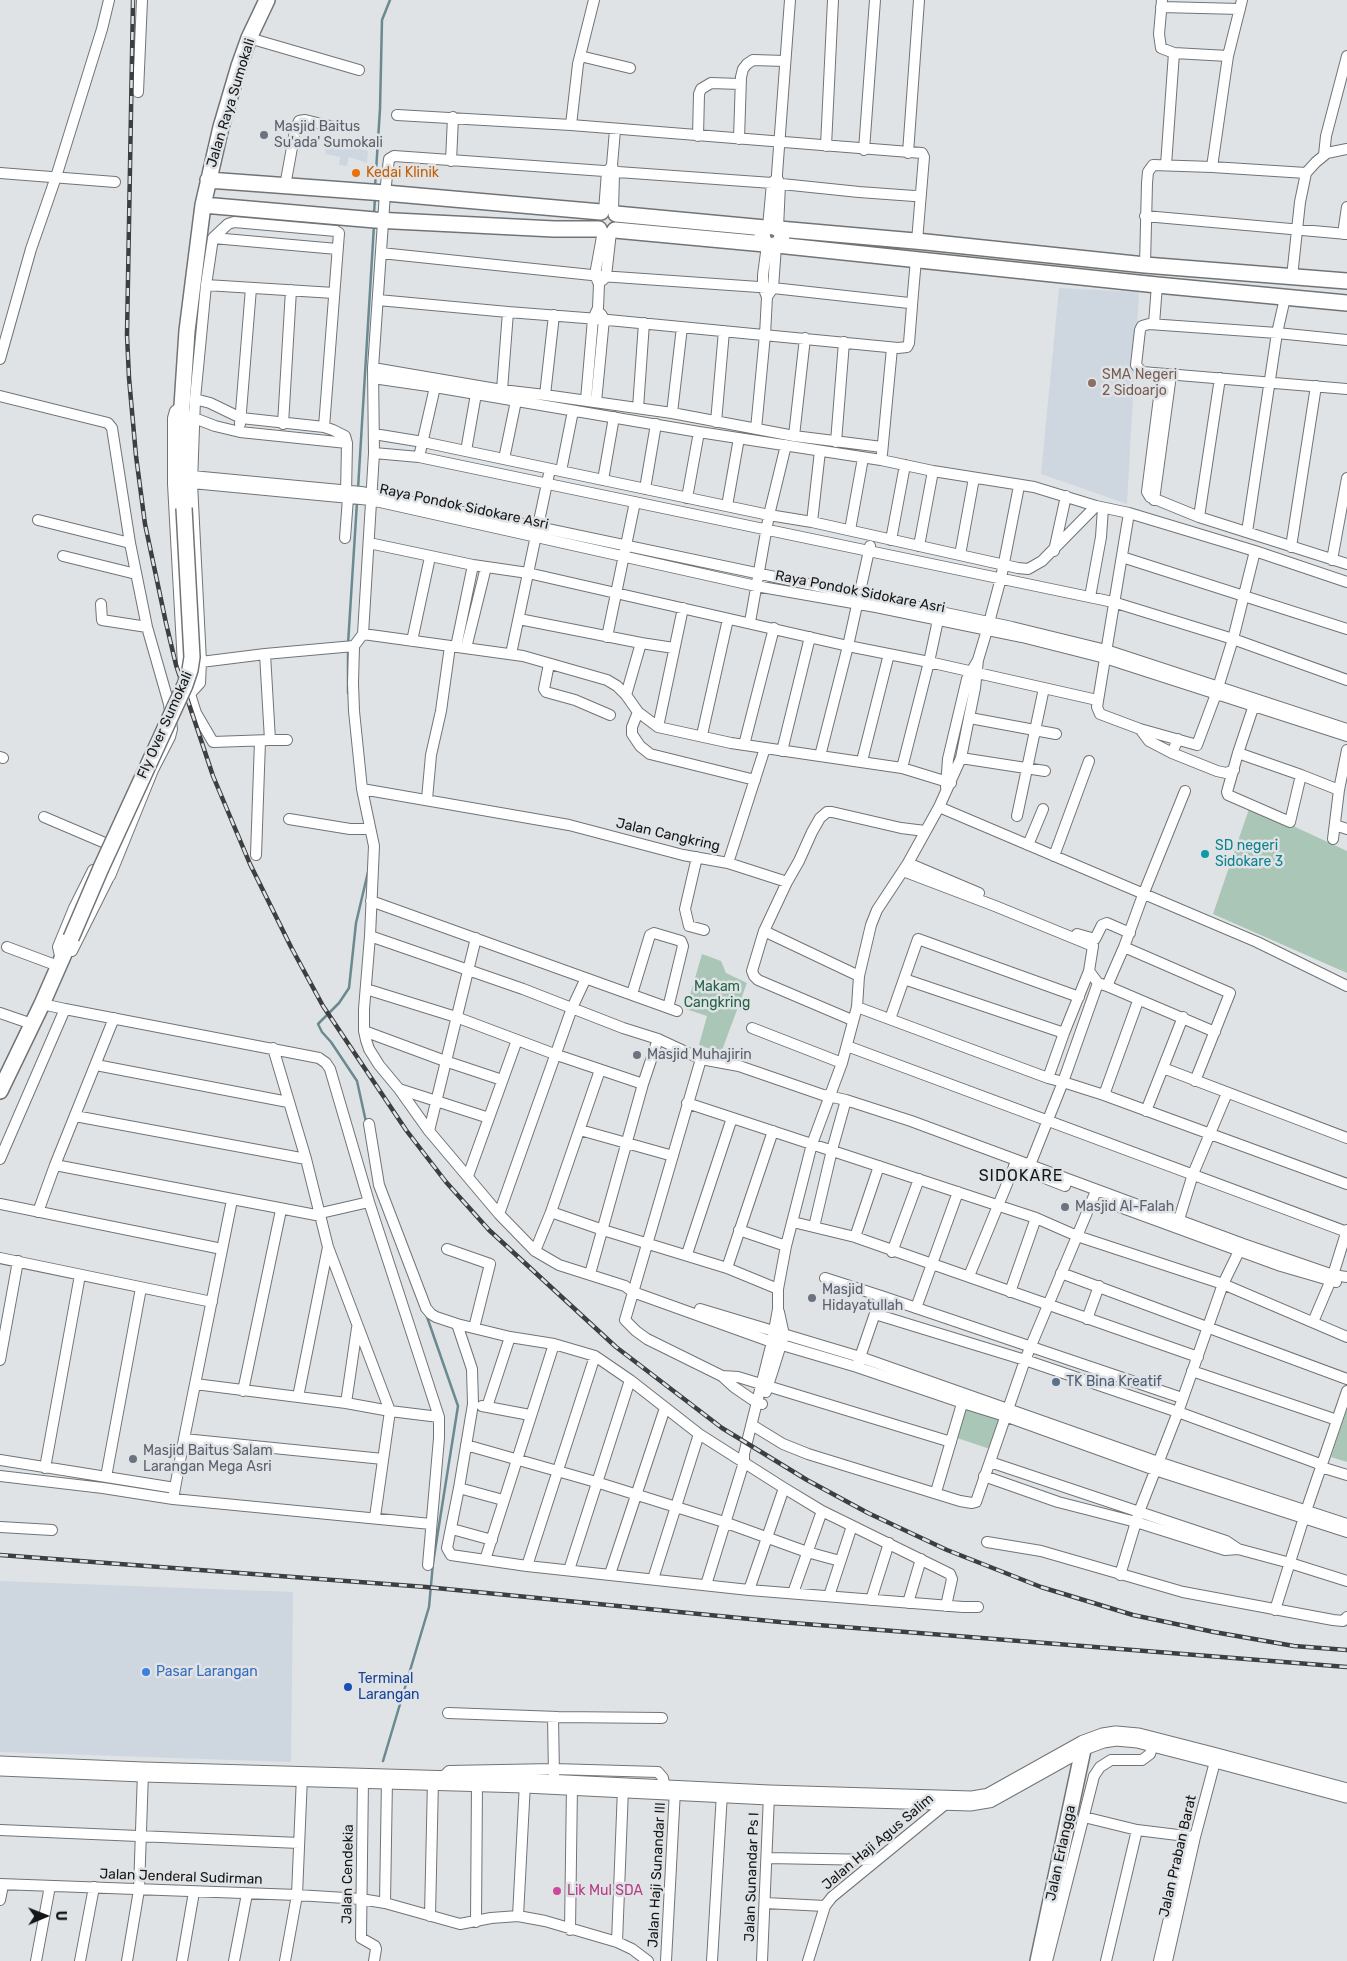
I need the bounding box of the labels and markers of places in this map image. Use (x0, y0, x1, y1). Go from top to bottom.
place label: Masjid Baitus Su'ada' Sumokali (274, 119, 383, 152)
marker: Masjid Baitus Su'ada' Sumokali (258, 129, 270, 141)
place label: Kedai Klinik (366, 165, 439, 181)
marker: Kedai Klinik (350, 167, 362, 179)
place label: SMA Negeri 2 Sidoarjo (1102, 367, 1177, 400)
marker: SMA Negeri 2 Sidoarjo (1086, 377, 1098, 389)
place label: SD negeri Sidokare 3 (1215, 838, 1283, 870)
marker: SD negeri Sidokare 3 (1199, 848, 1211, 860)
place label: Masjid Muhajirin (647, 1047, 752, 1063)
marker: Masjid Muhajirin (631, 1049, 643, 1061)
place label: Masjid Al-Falah (1075, 1199, 1174, 1215)
marker: Masjid Al-Falah (1059, 1201, 1071, 1213)
place label: Masjid Hidayatullah (822, 1282, 903, 1314)
marker: Masjid Hidayatullah (806, 1292, 818, 1304)
place label: TK Bina Kreatif (1066, 1374, 1162, 1390)
marker: TK Bina Kreatif (1050, 1376, 1062, 1388)
place label: Masjid Baitus Salam Larangan Mega Asri (143, 1443, 273, 1475)
marker: Masjid Baitus Salam Larangan Mega Asri (127, 1453, 139, 1465)
place label: Pasar Larangan (156, 1664, 258, 1680)
marker: Pasar Larangan (140, 1666, 152, 1678)
place label: Terminal Larangan (358, 1671, 420, 1704)
marker: Terminal Larangan (342, 1681, 354, 1693)
place label: Lik Mul SDA (567, 1883, 643, 1899)
marker: Lik Mul SDA (551, 1885, 563, 1897)

